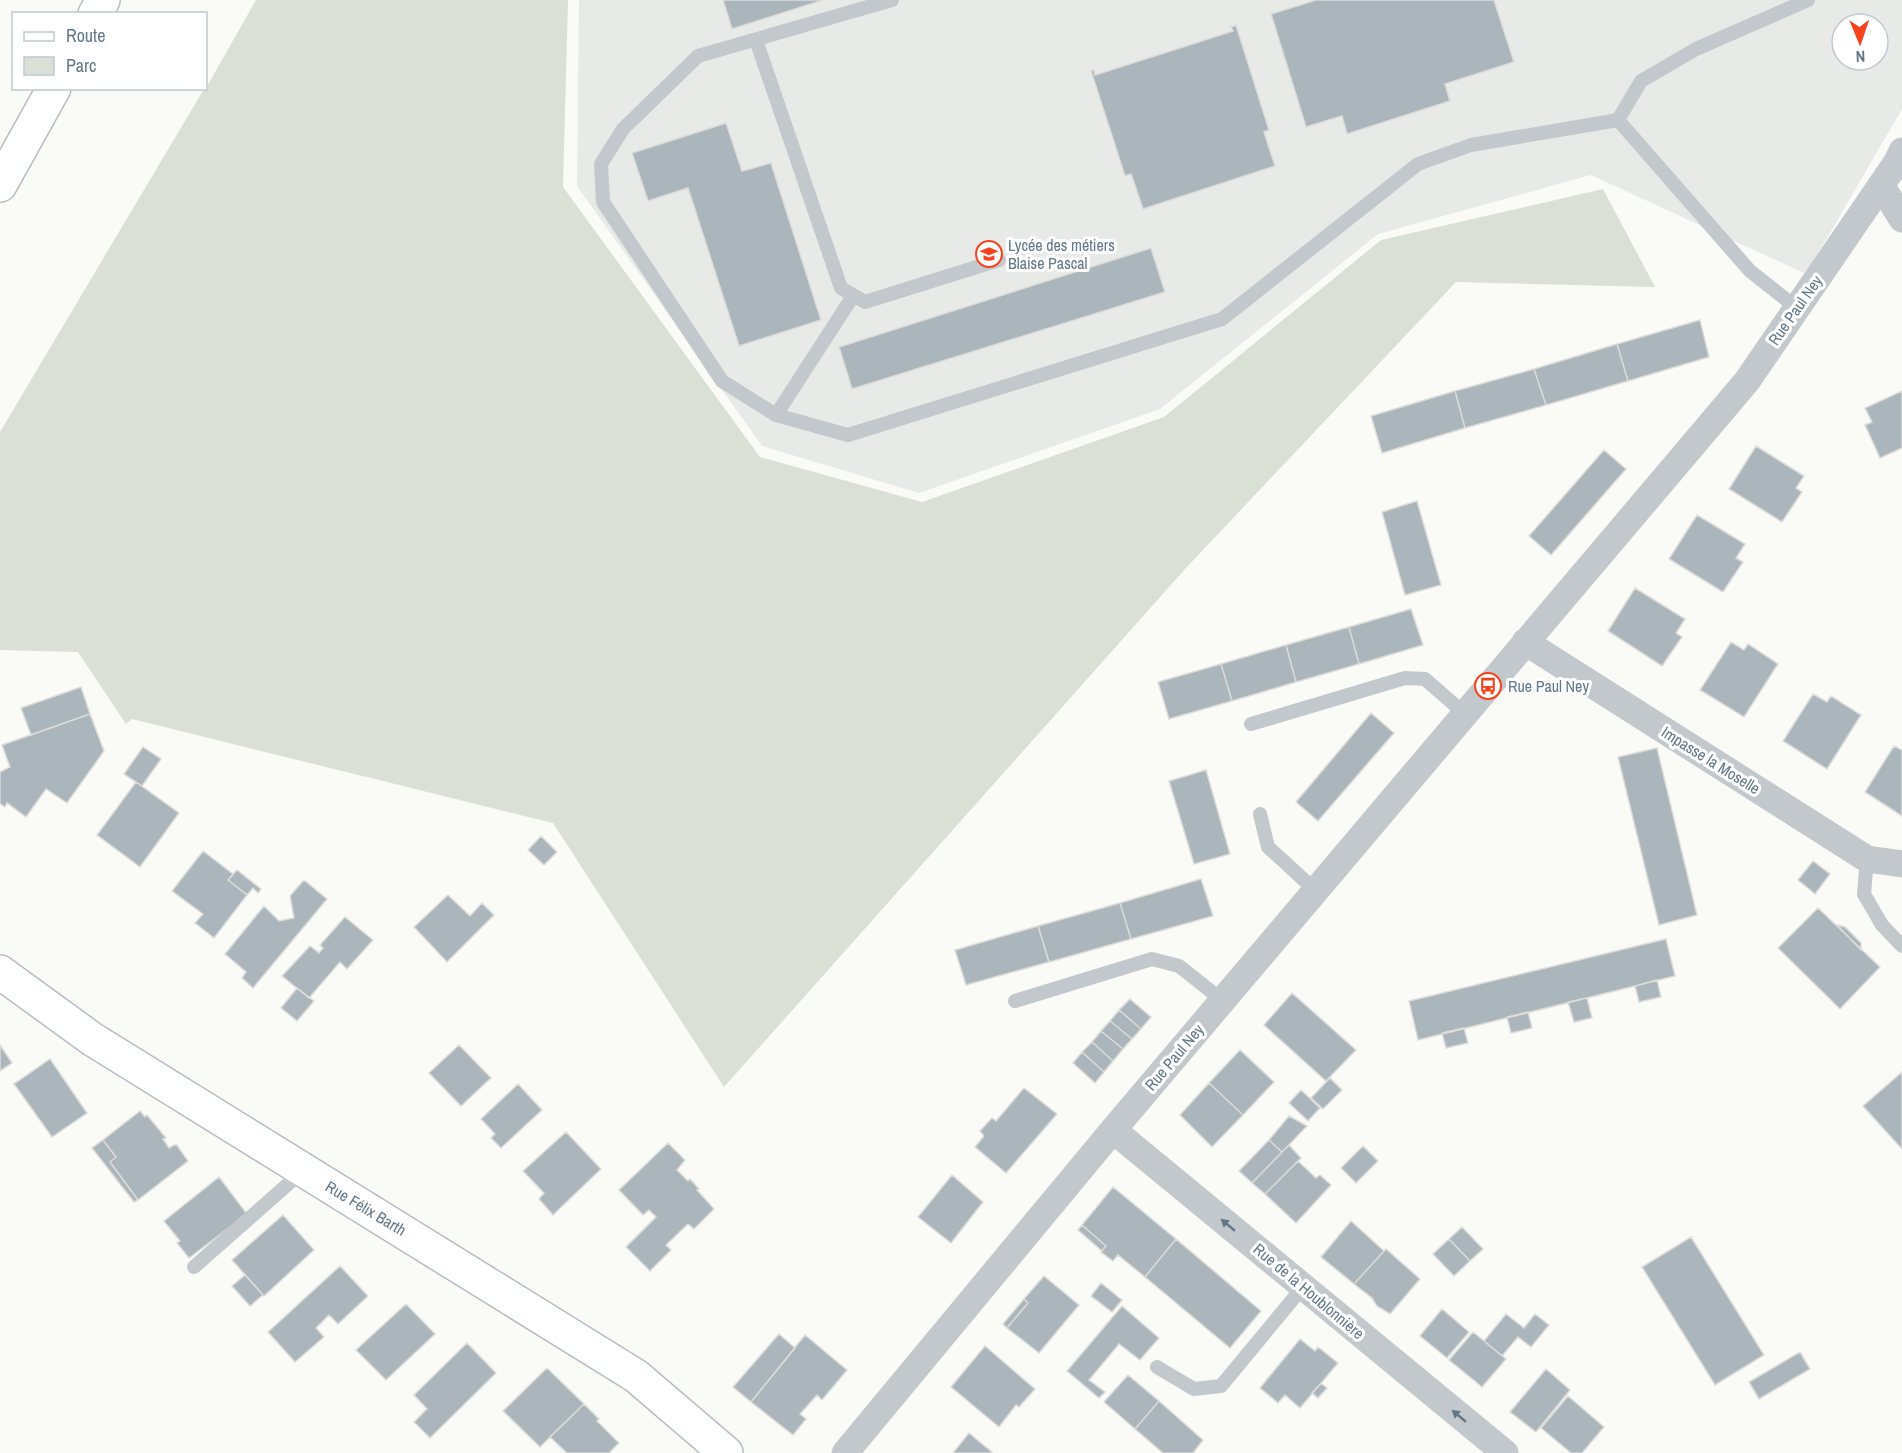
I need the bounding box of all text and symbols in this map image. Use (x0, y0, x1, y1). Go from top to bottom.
legend (12, 12, 207, 90)
north arrow (1830, 12, 1890, 72)
text: Route (66, 23, 105, 48)
text: N (1855, 46, 1866, 68)
text: Parc (66, 53, 96, 78)
place label: Lycée des métiers Blaise Pascal (1008, 234, 1115, 274)
school or university icon: Lycée des métiers Blaise Pascal (974, 239, 1004, 269)
street label: Rue Paul Ney (1763, 270, 1827, 349)
bus stop icon: Rue Paul Ney (1473, 671, 1503, 701)
place label: Rue Paul Ney (1508, 675, 1589, 697)
street label: Impasse la Moselle (1658, 721, 1764, 799)
street label: Rue Paul Ney (1140, 1019, 1209, 1095)
street label: Rue Félix Barth (322, 1175, 410, 1241)
one-way arrow (1220, 1218, 1236, 1231)
street label: Rue de la Houblonnière (1249, 1238, 1369, 1344)
one-way arrow (1452, 1410, 1467, 1422)

